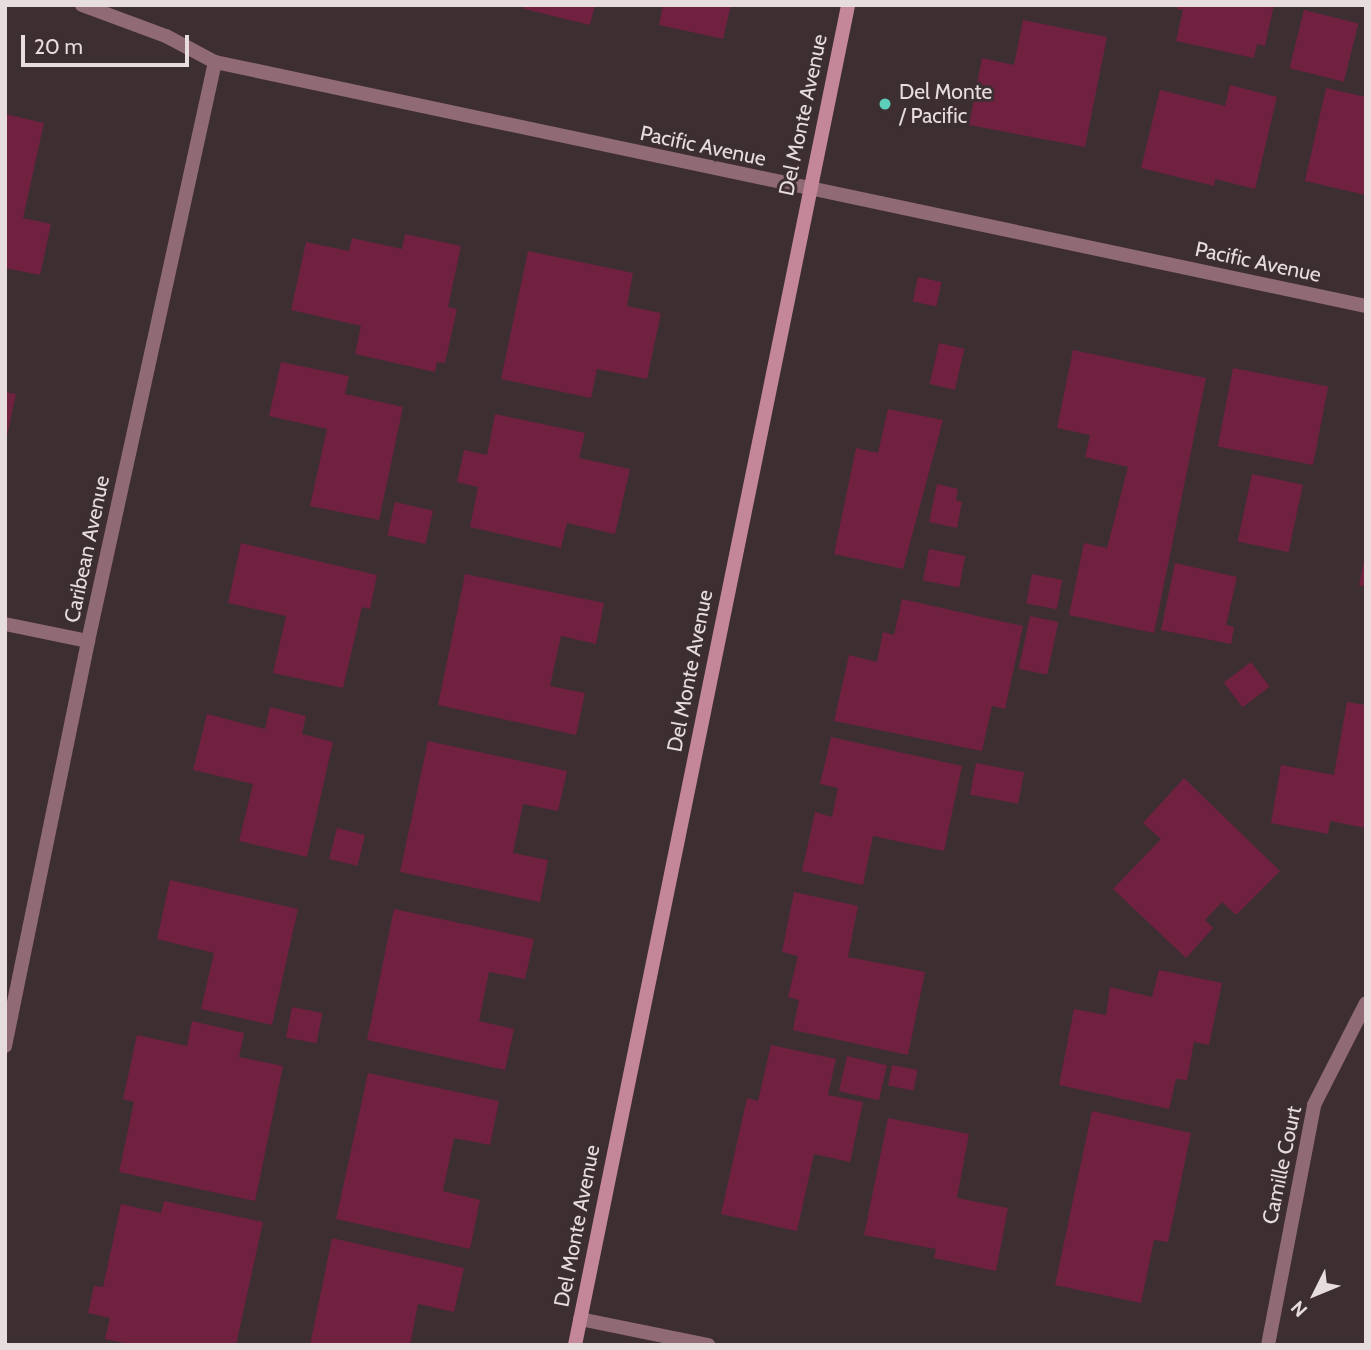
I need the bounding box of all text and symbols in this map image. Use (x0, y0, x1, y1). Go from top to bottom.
scale bar (24, 21, 192, 65)
street label: Del Monte Avenue (774, 32, 832, 198)
text: 20 m (34, 34, 83, 59)
place label: Del Monte / Pacific (899, 79, 992, 129)
marker: Del Monte / Pacific (877, 96, 893, 112)
street label: Pacific Avenue (638, 120, 768, 172)
street label: Pacific Avenue (1193, 236, 1323, 288)
street label: Caribean Avenue (59, 473, 115, 625)
street label: Del Monte Avenue (662, 588, 718, 754)
street label: Camille Court (1257, 1104, 1307, 1226)
street label: Del Monte Avenue (549, 1143, 605, 1309)
north arrow (1280, 1259, 1350, 1329)
text: N (1286, 1296, 1312, 1321)

